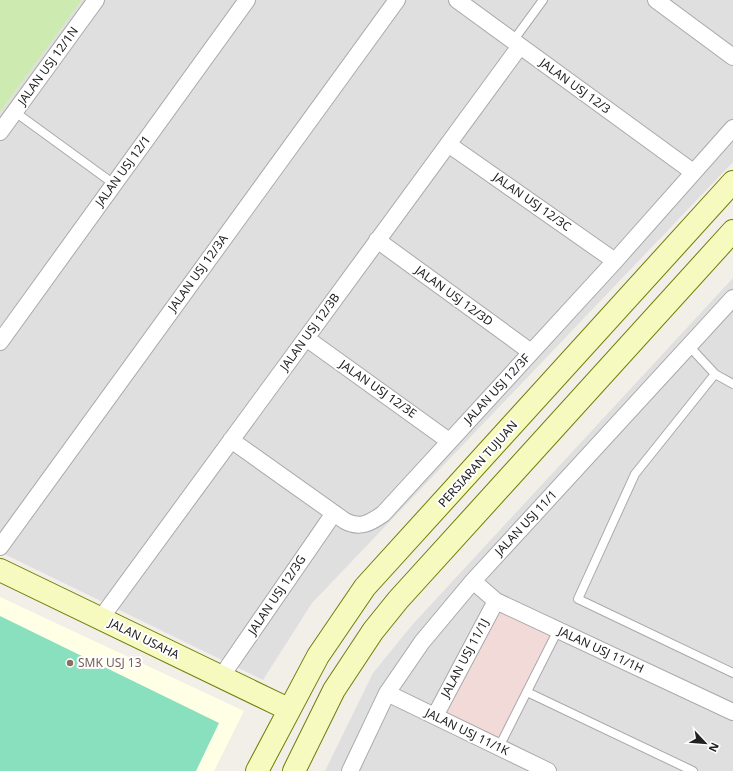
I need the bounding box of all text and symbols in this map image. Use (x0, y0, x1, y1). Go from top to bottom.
street label: JALAN USJ 12/1N (13, 23, 82, 109)
street label: JALAN USJ 12/3 (536, 53, 614, 117)
street label: JALAN USJ 12/1 (90, 132, 154, 210)
street label: JALAN USJ 12/3C (489, 168, 575, 235)
street label: JALAN USJ 12/3A (163, 230, 232, 316)
street label: JALAN USJ 12/3D (411, 261, 497, 330)
street label: JALAN USJ 12/3B (275, 289, 344, 375)
street label: JALAN USJ 12/3F (459, 350, 534, 428)
street label: JALAN USJ 12/3E (335, 355, 420, 422)
street label: PERSIARAN TUJUAN (434, 417, 521, 511)
street label: JALAN USJ 11/1 (490, 486, 560, 560)
street label: JALAN USJ 12/3G (243, 552, 310, 639)
street label: JALAN USAHA (105, 614, 183, 663)
street label: JALAN USJ 11/1J (436, 615, 493, 701)
street label: JALAN USJ 11/1H (555, 622, 647, 677)
place label: SMK USJ 13 (78, 654, 142, 671)
marker: SMK USJ 13 (65, 658, 75, 668)
street label: JALAN USJ 11/1K (422, 703, 513, 759)
north arrow (685, 723, 725, 763)
text: N (706, 740, 723, 755)

